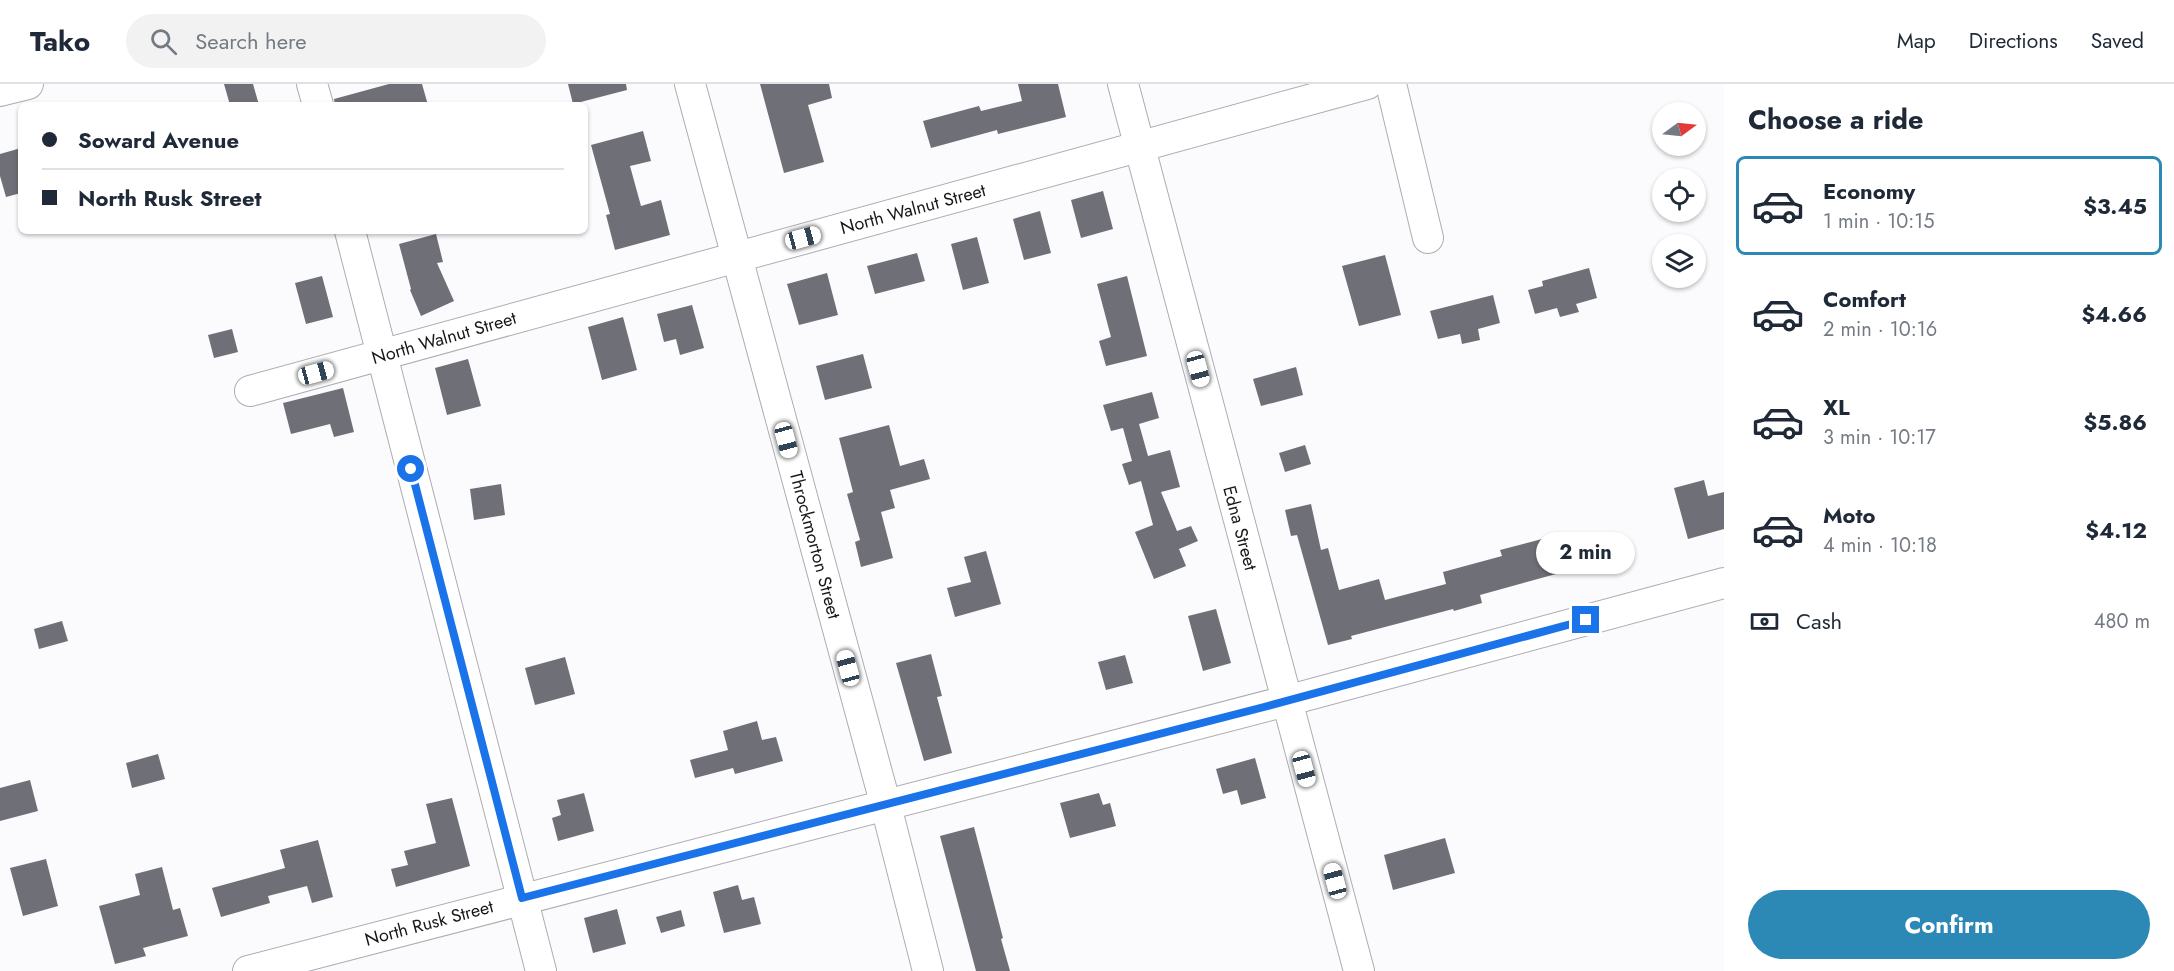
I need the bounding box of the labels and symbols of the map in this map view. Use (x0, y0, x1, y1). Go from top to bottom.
north arrow (1652, 102, 1706, 156)
street label: North Walnut Street (837, 177, 989, 241)
car (783, 225, 823, 251)
street label: North Walnut Street (369, 305, 520, 371)
car (1185, 349, 1211, 389)
car (296, 360, 336, 386)
car (773, 420, 799, 460)
route start (397, 455, 424, 482)
street label: Throckmorton Street (783, 468, 847, 622)
street label: Edna Street (1216, 483, 1264, 574)
callout: 2 min (1536, 533, 1636, 575)
route end (1572, 606, 1599, 633)
car (835, 648, 861, 688)
car (1291, 749, 1317, 789)
car (1322, 861, 1348, 901)
street label: North Rusk Street (362, 893, 497, 953)

